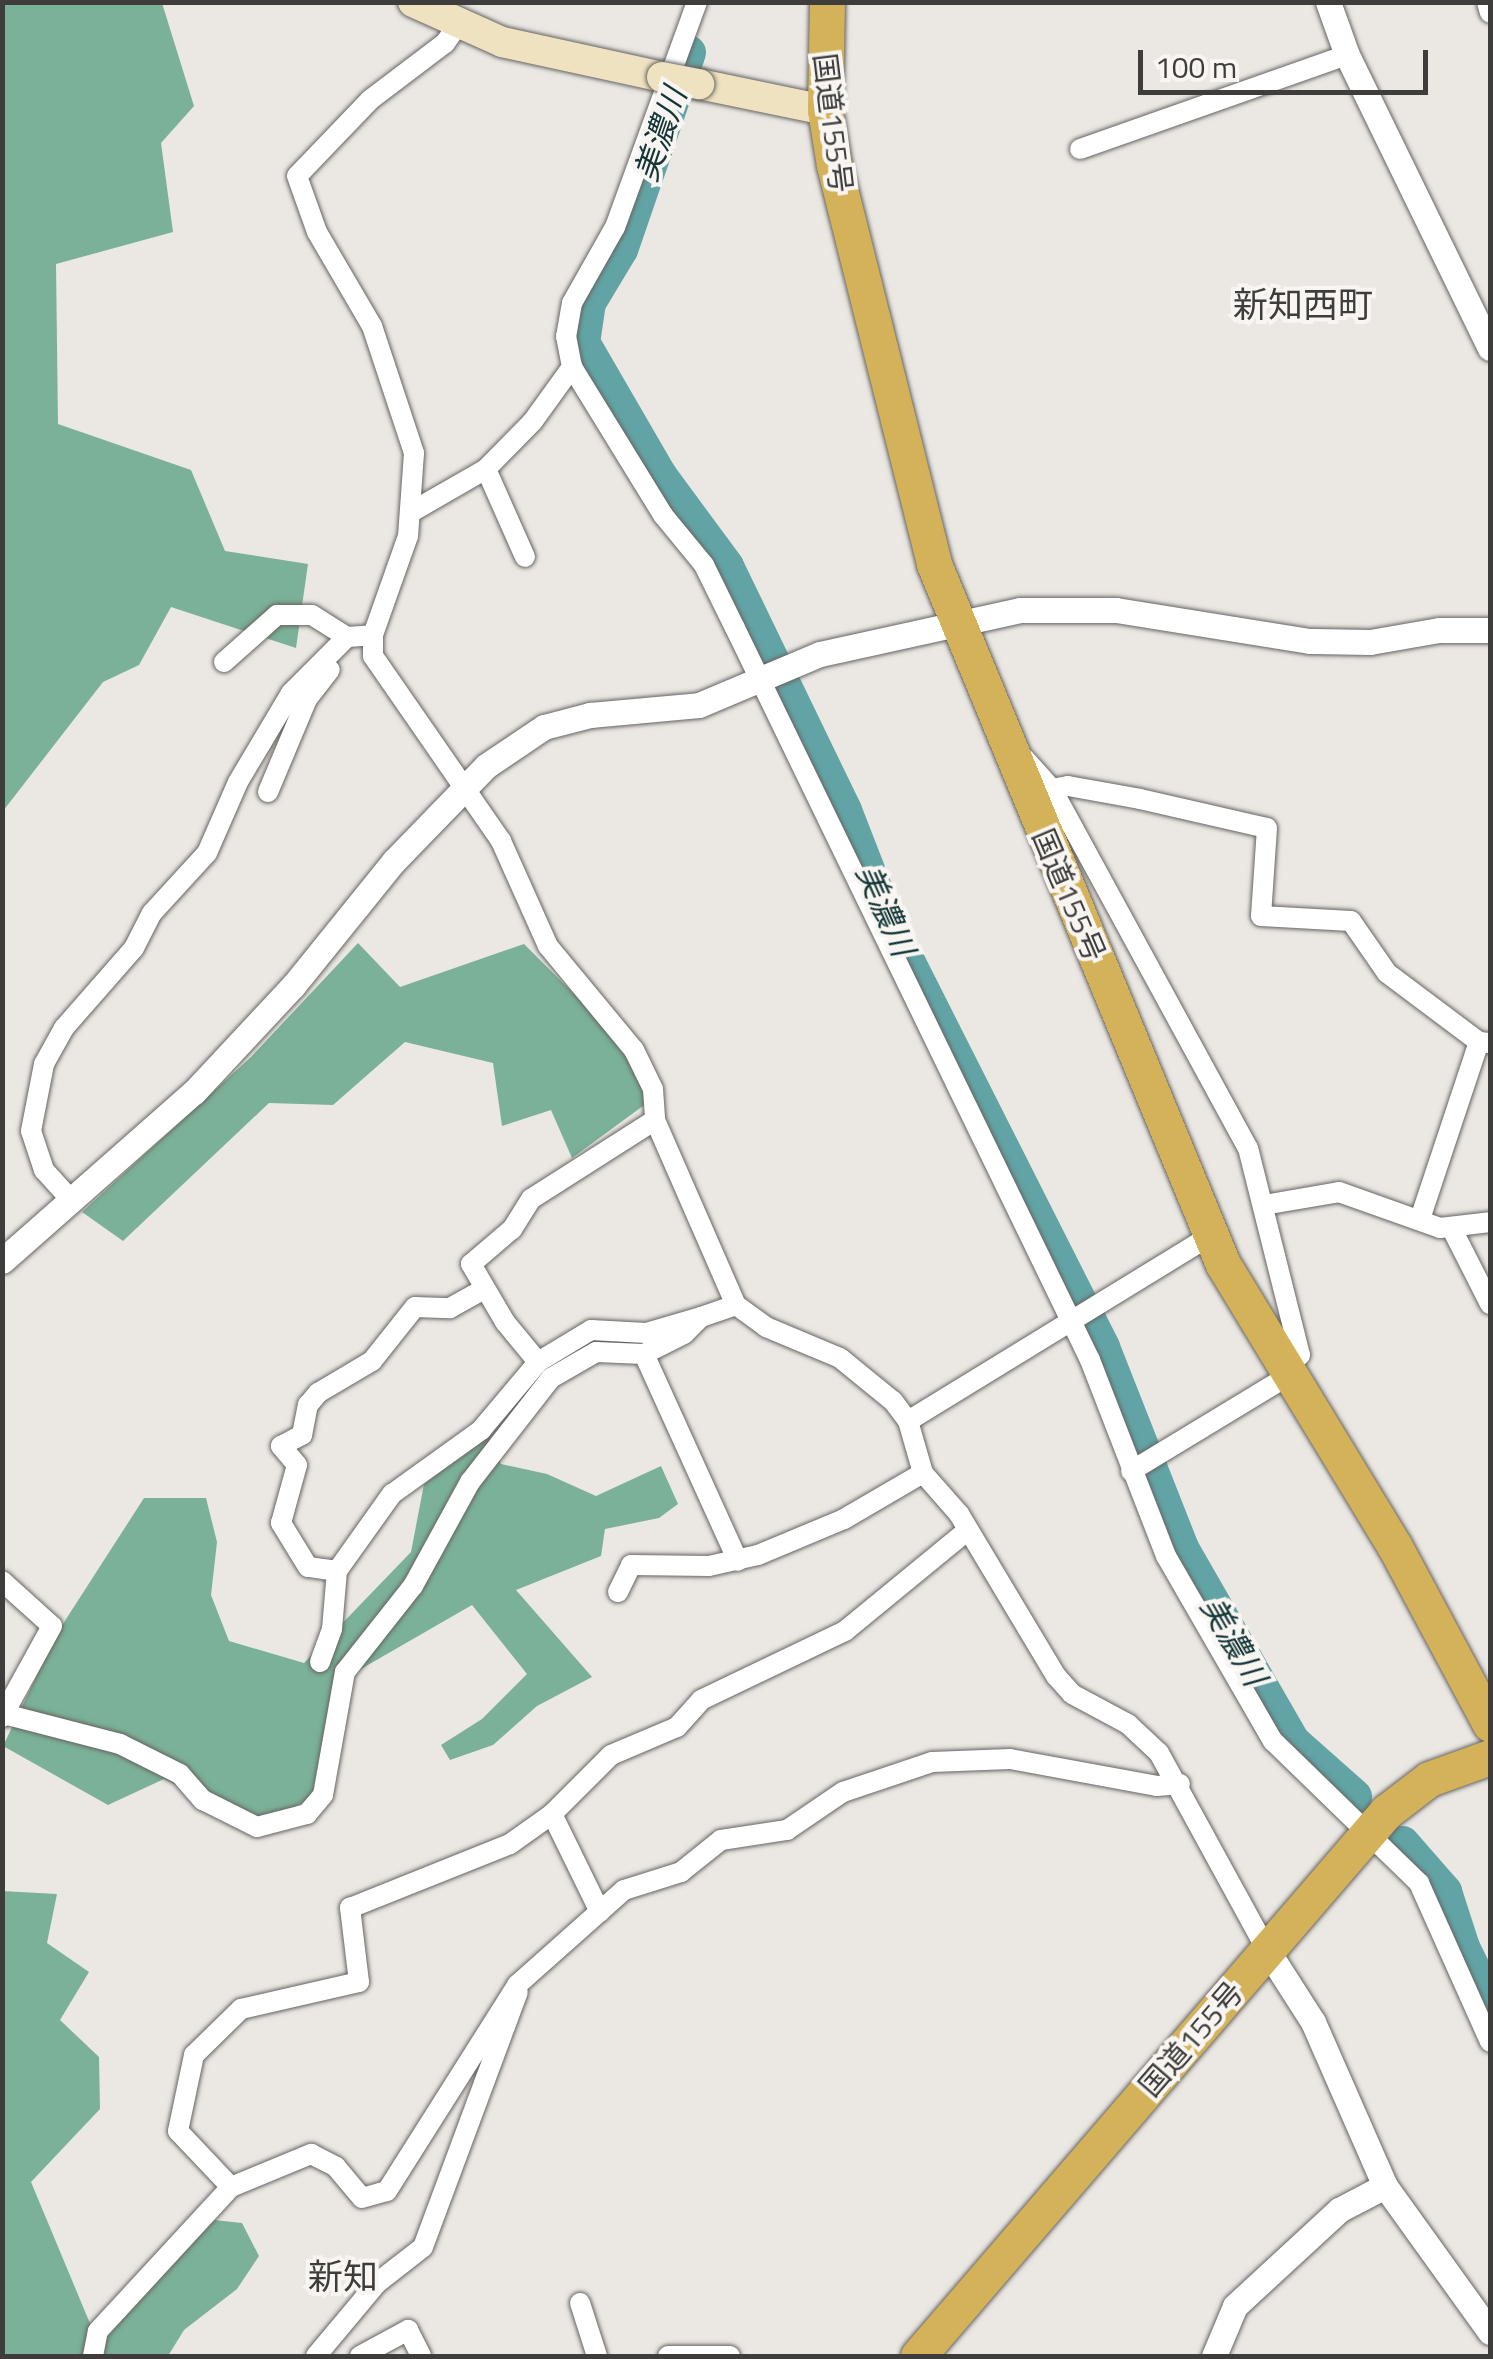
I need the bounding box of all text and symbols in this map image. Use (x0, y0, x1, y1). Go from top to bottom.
scale bar (1143, 30, 1433, 92)
text: 100 m (1155, 44, 1237, 90)
street label: 国道155号 (807, 51, 859, 195)
water label: 美濃川 (626, 82, 694, 186)
district label: 新知西町 (1233, 283, 1373, 325)
street label: 国道155号 (1025, 823, 1113, 967)
water label: 美濃川 (849, 858, 923, 962)
water label: 美濃川 (1193, 1590, 1275, 1692)
street label: 国道155号 (1131, 1974, 1251, 2104)
district label: 新知 (308, 2255, 378, 2297)

